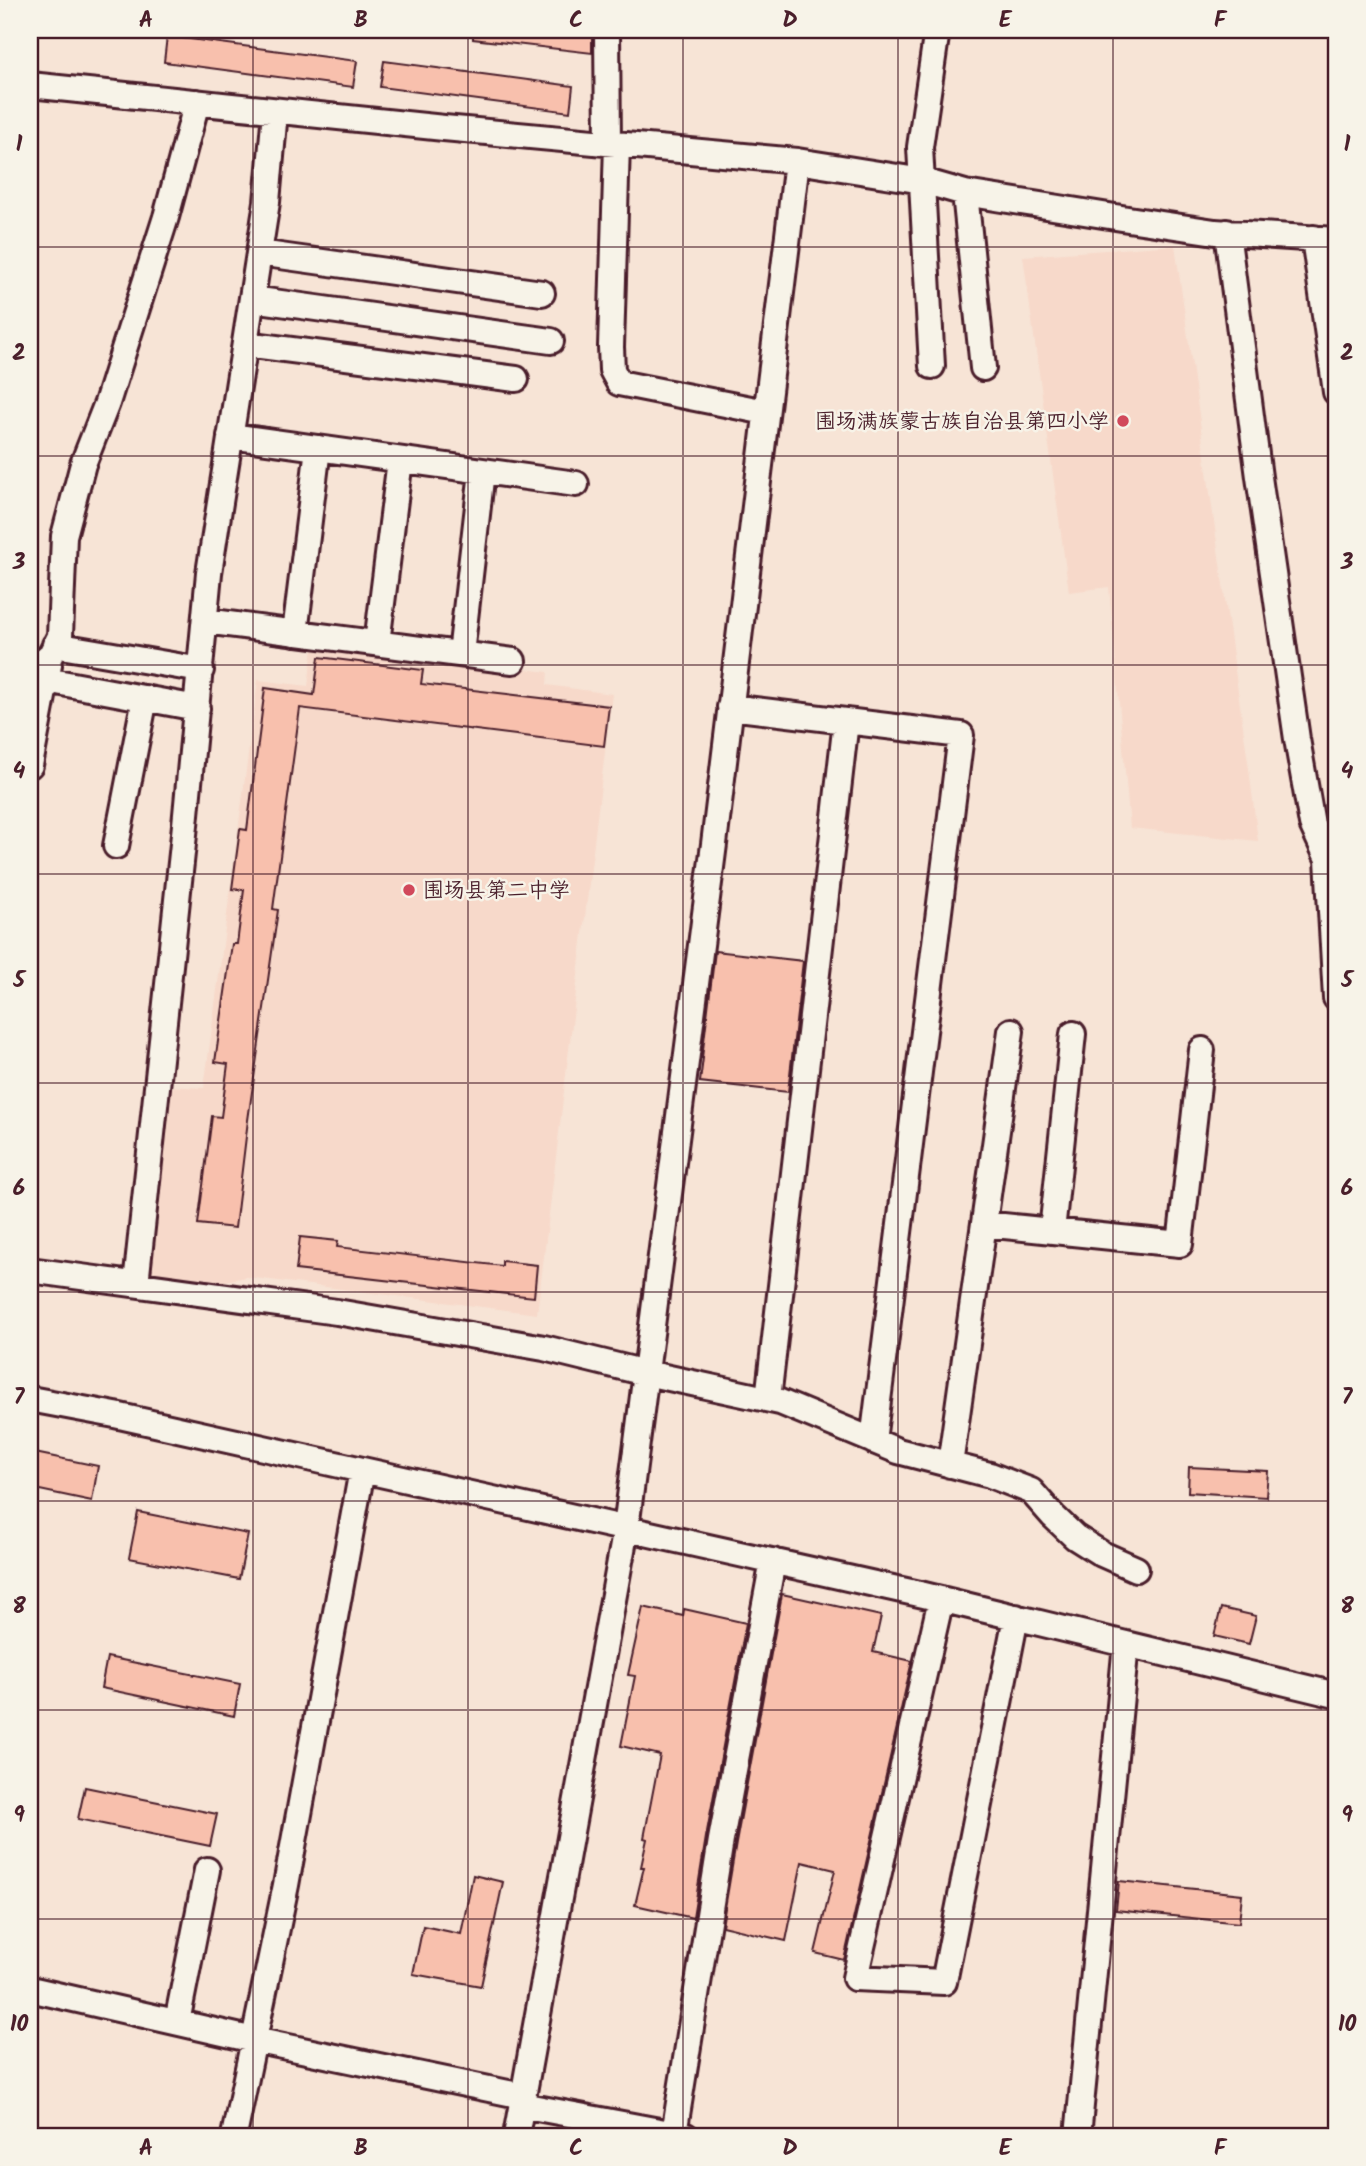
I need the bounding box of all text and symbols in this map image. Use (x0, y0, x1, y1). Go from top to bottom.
text: A (139, 3, 153, 39)
text: B (354, 3, 368, 39)
text: C (569, 3, 583, 39)
text: D (782, 3, 798, 39)
text: E (999, 3, 1013, 39)
text: F (1214, 3, 1228, 39)
text: 1 (16, 127, 23, 163)
text: 1 (1344, 127, 1351, 163)
text: 2 (12, 336, 26, 372)
text: 2 (1340, 336, 1354, 372)
place label: 围场满族蒙古族自治县第四小学 (815, 406, 1109, 439)
marker: 围场满族蒙古族自治县第四小学 (1115, 413, 1131, 429)
text: 3 (12, 545, 26, 581)
text: 3 (1340, 545, 1354, 581)
text: 4 (13, 754, 26, 790)
text: 4 (1341, 754, 1354, 790)
place label: 围场县第二中学 (423, 875, 570, 908)
marker: 围场县第二中学 (401, 882, 417, 898)
text: 5 (12, 963, 27, 999)
text: 5 (1340, 963, 1355, 999)
text: 6 (13, 1171, 25, 1207)
text: 6 (1341, 1171, 1353, 1207)
text: 7 (14, 1380, 26, 1416)
text: 7 (1342, 1380, 1354, 1416)
text: 8 (12, 1589, 26, 1625)
text: 8 (1340, 1589, 1354, 1625)
text: 9 (13, 1798, 25, 1834)
text: 9 (1341, 1798, 1353, 1834)
text: 10 (10, 2007, 29, 2043)
text: 10 (1338, 2007, 1357, 2043)
text: A (139, 2131, 153, 2166)
text: B (354, 2131, 368, 2166)
text: C (569, 2131, 583, 2166)
text: D (782, 2131, 798, 2166)
text: E (999, 2131, 1013, 2166)
text: F (1214, 2131, 1228, 2166)

